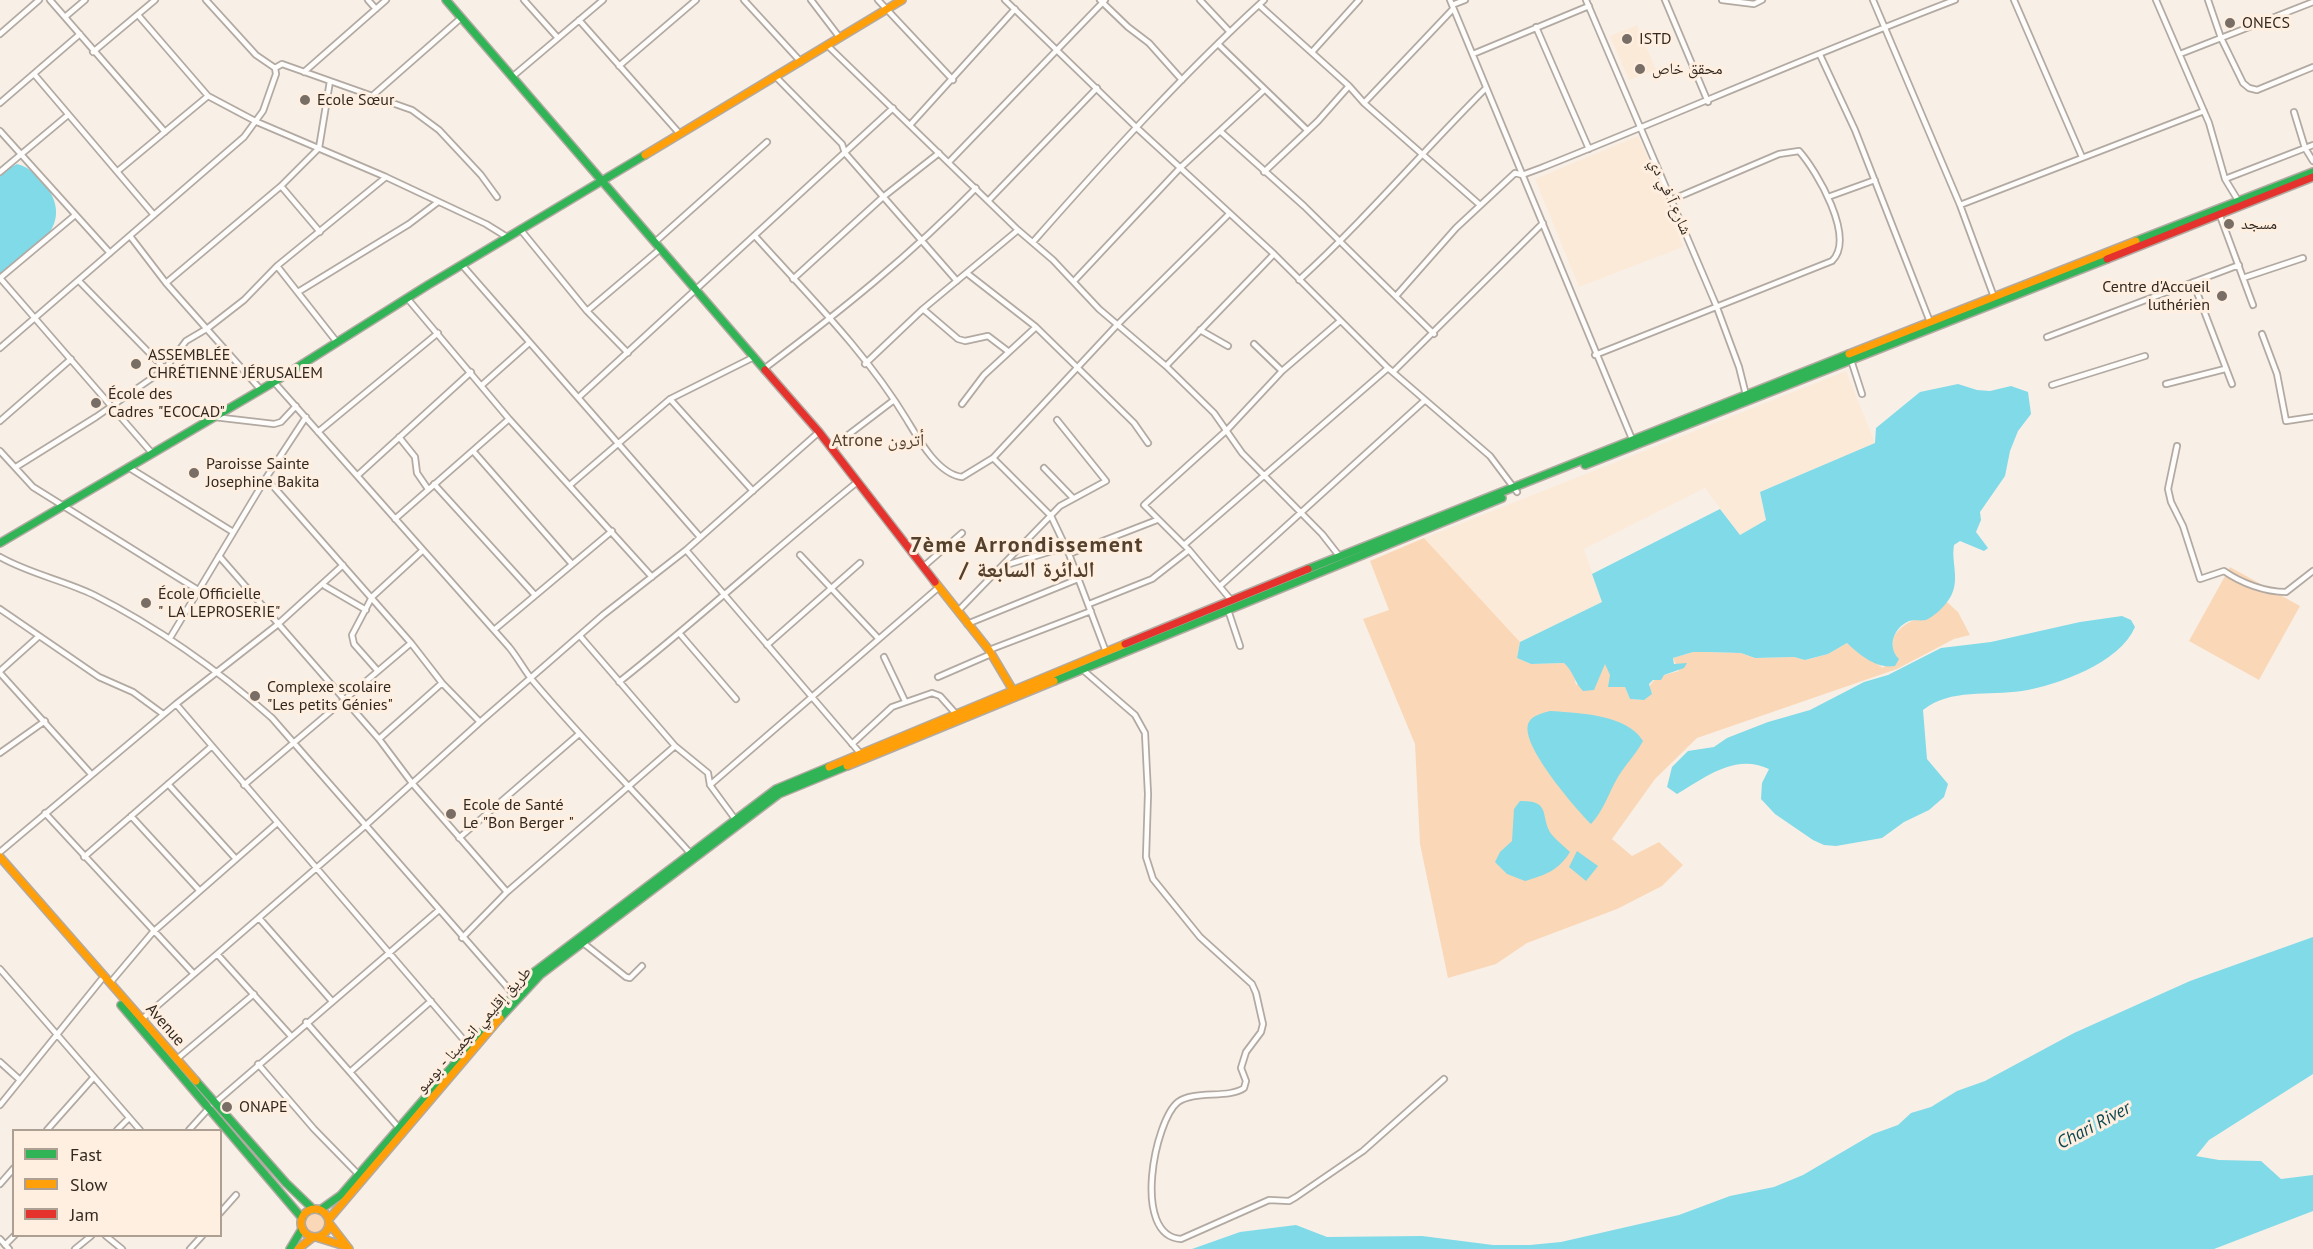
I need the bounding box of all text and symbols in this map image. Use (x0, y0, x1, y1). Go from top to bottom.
place label: ONECS (2242, 13, 2290, 33)
marker: ONECS (2223, 16, 2237, 30)
place label: ISTD (1639, 29, 1671, 49)
marker: ISTD (1620, 32, 1634, 46)
place label: محقق خاص (1652, 59, 1722, 79)
marker: محقق خاص (1633, 62, 1647, 76)
place label: Ecole Sœur (317, 90, 394, 110)
marker: Ecole Sœur (298, 93, 312, 107)
street label: شارع آ في دي (1645, 156, 1695, 238)
place label: مسجد (2241, 214, 2277, 234)
marker: مسجد (2222, 217, 2236, 231)
place label: Centre d'Accueil luthérien (2102, 277, 2210, 315)
marker: Centre d'Accueil luthérien (2215, 289, 2229, 303)
place label: ASSEMBLÉE CHRÉTIENNE JÉRUSALEM (148, 345, 323, 383)
marker: ASSEMBLÉE CHRÉTIENNE JÉRUSALEM (129, 357, 143, 371)
place label: École des Cadres "ECOCAD" (108, 384, 225, 422)
marker: École des Cadres "ECOCAD" (89, 396, 103, 410)
district label: Atrone أترون (832, 430, 924, 452)
place label: Paroisse Sainte Josephine Bakita (206, 454, 320, 492)
marker: Paroisse Sainte Josephine Bakita (187, 466, 201, 480)
district label: 7ème Arrondissement / الدائرة السابعة (910, 533, 1144, 584)
place label: École Officielle " LA LEPROSERIE" (158, 584, 280, 622)
marker: École Officielle " LA LEPROSERIE" (139, 596, 153, 610)
place label: Complexe scolaire "Les petits Génies" (267, 677, 393, 715)
marker: Complexe scolaire "Les petits Génies" (248, 689, 262, 703)
place label: Ecole de Santé Le "Bon Berger " (463, 795, 574, 833)
marker: Ecole de Santé Le "Bon Berger " (444, 807, 458, 821)
street label: طريق إقليمي انجمينا - بوسو (412, 963, 536, 1097)
street label: Avenue (141, 1000, 189, 1050)
place label: ONAPE (239, 1097, 288, 1117)
water label: Chari River (2054, 1098, 2134, 1154)
marker: ONAPE (220, 1100, 234, 1114)
legend (12, 1129, 222, 1237)
text: Fast (70, 1143, 102, 1166)
text: Slow (70, 1173, 108, 1196)
text: Jam (70, 1203, 99, 1226)

